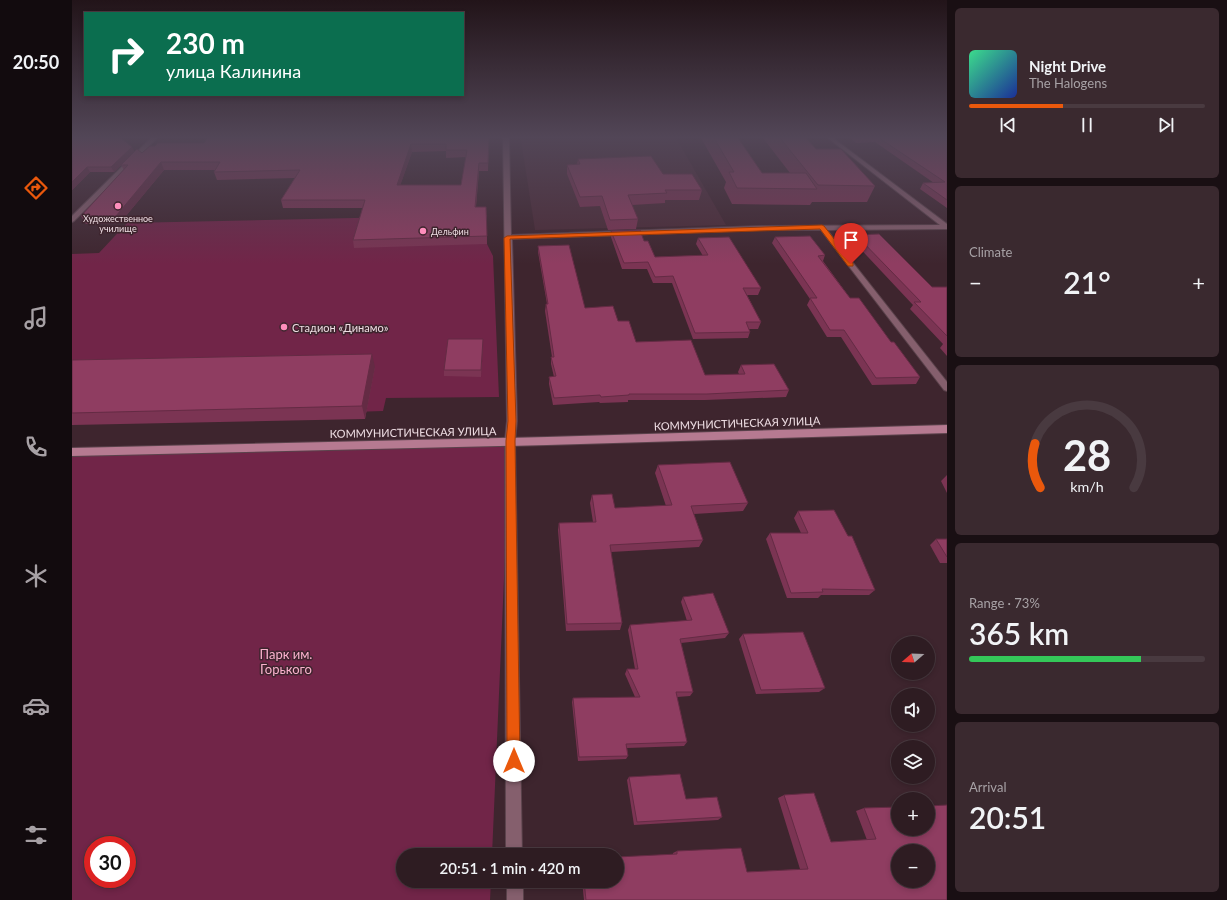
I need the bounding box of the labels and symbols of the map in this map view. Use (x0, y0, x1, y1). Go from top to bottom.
marker: Художественное училище (113, 201, 123, 211)
place label: Художественное училище (83, 213, 153, 234)
pin (834, 223, 868, 264)
marker: Дельфин (418, 226, 428, 236)
place label: Дельфин (431, 226, 469, 237)
place label: Стадион «Динамо» (292, 321, 389, 334)
marker: Стадион «Динамо» (279, 322, 289, 332)
street label: КОММУНИСТИЧЕСКАЯ УЛИЦА (654, 414, 821, 432)
street label: КОММУНИСТИЧЕСКАЯ УЛИЦА (330, 424, 497, 440)
north arrow (891, 636, 935, 680)
park label: Парк им. Горького (260, 646, 312, 677)
position arrow (493, 740, 535, 782)
speed limit sign: 30 (84, 836, 136, 888)

